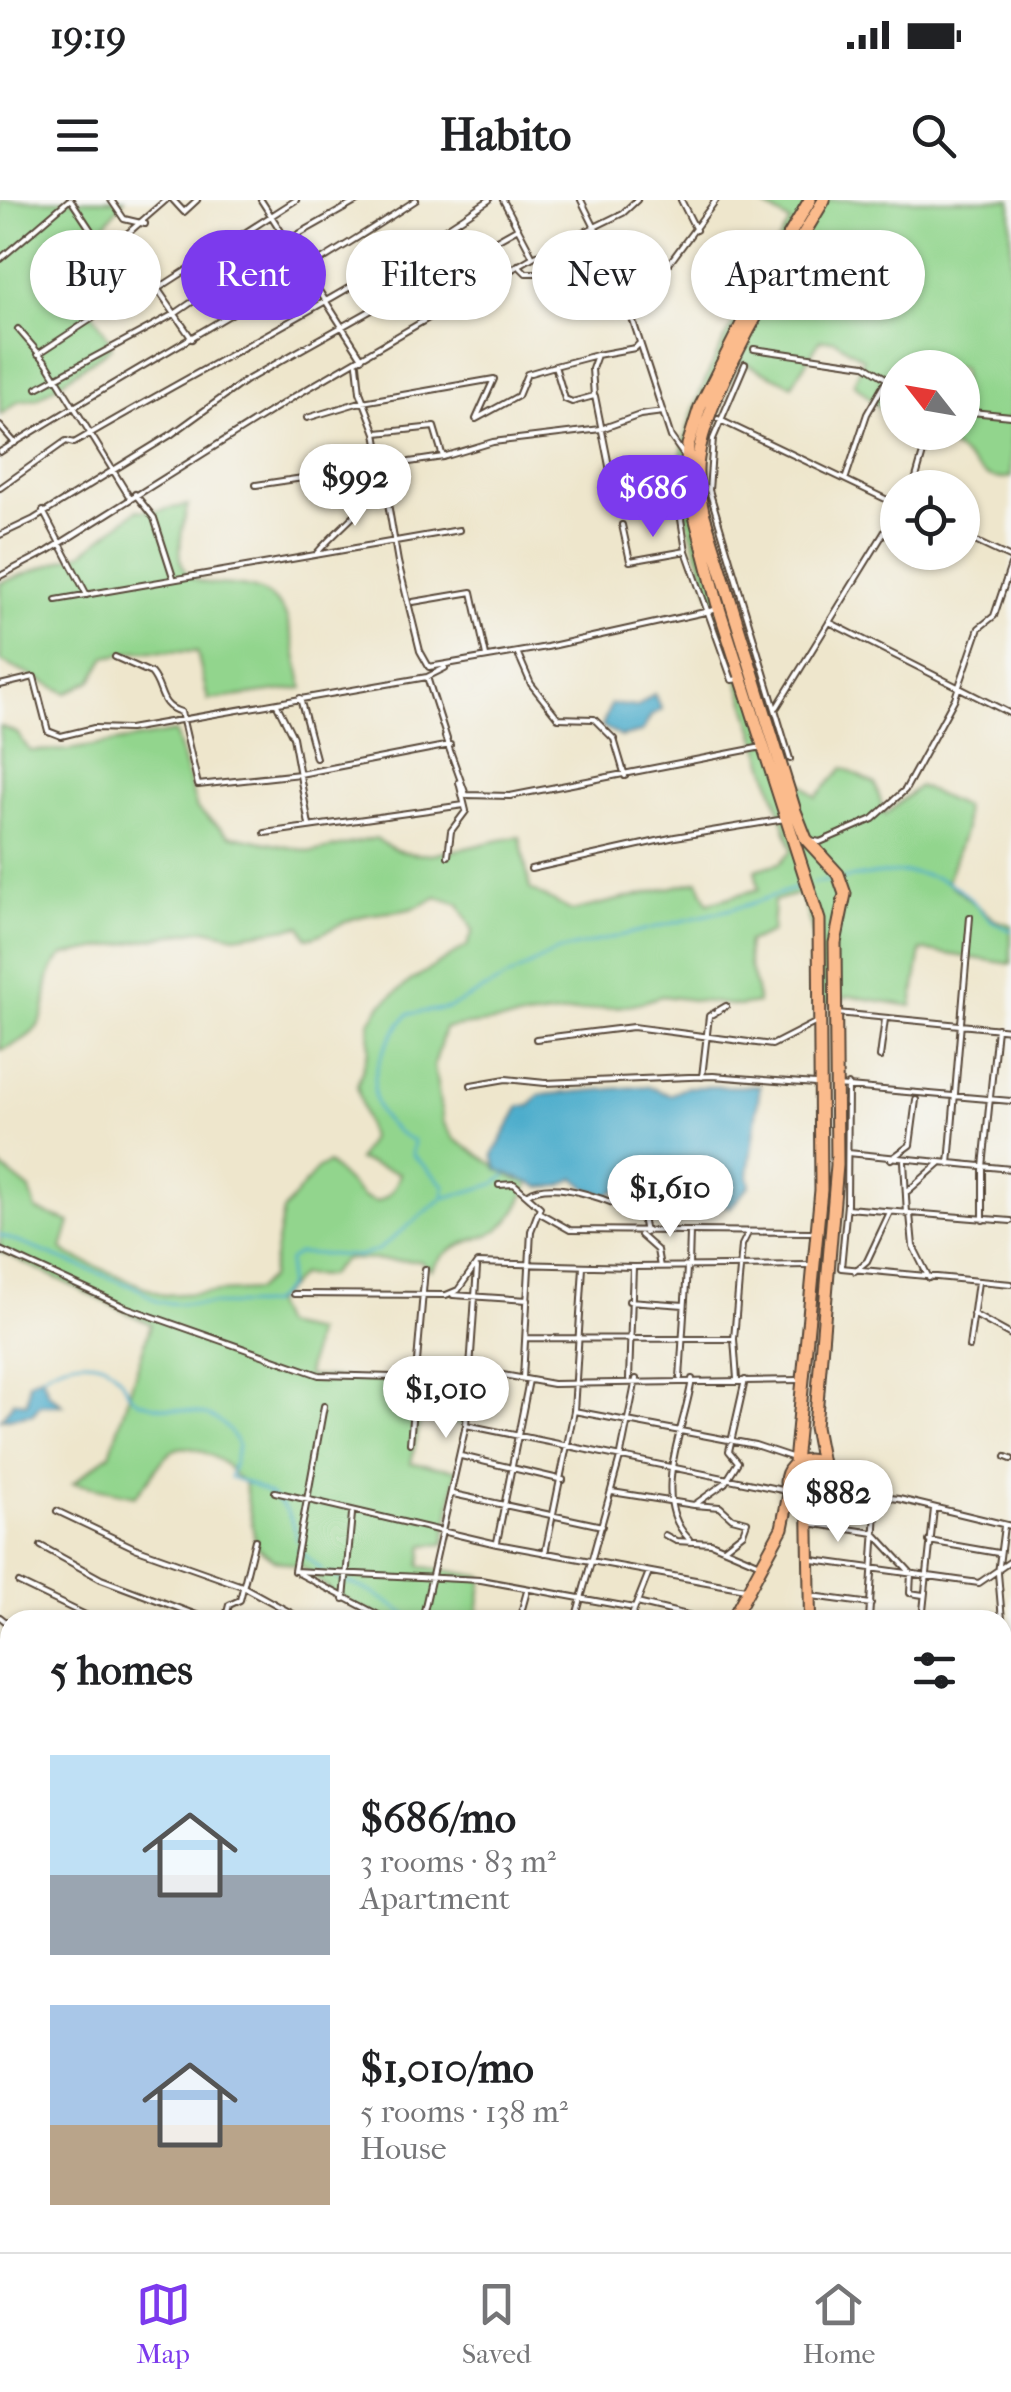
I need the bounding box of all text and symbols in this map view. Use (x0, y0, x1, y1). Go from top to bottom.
text: 19:19 (50, 13, 126, 58)
icon: menu (50, 108, 105, 163)
icon: search (906, 108, 961, 163)
text: Habito (440, 109, 571, 162)
chip: Buy (30, 230, 161, 320)
chip: Rent (181, 230, 326, 320)
chip: Filters (346, 230, 512, 320)
chip: New (532, 230, 671, 320)
chip: Apartment (691, 230, 925, 320)
north arrow (880, 350, 980, 450)
map controls (880, 350, 980, 570)
pin: $992 (296, 444, 414, 529)
pin: $686 (594, 455, 712, 540)
text: $992 (321, 458, 389, 495)
text: $686 (619, 469, 687, 506)
button: locate (880, 470, 980, 570)
pin: $1,610 (589, 1155, 751, 1240)
text: $1,610 (629, 1169, 711, 1206)
pin: $1,010 (365, 1356, 527, 1441)
text: $1,010 (405, 1370, 487, 1407)
pin: $882 (779, 1460, 897, 1545)
text: $882 (805, 1474, 871, 1511)
icon: filters (907, 1643, 962, 1698)
text: 5 homes (50, 1646, 193, 1695)
text: $686/mo (360, 1794, 516, 1843)
icon: home (130, 1795, 250, 1915)
text: 3 rooms · 83 m² (360, 1843, 556, 1880)
text: Apartment (360, 1880, 510, 1917)
text: $1,010/mo (360, 2044, 534, 2093)
icon: home (130, 2045, 250, 2165)
text: 5 rooms · 138 m² (360, 2093, 568, 2130)
text: House (360, 2130, 447, 2167)
tab: Map (136, 2277, 191, 2370)
tab: Saved (462, 2277, 531, 2370)
tab: Home (803, 2277, 875, 2370)

